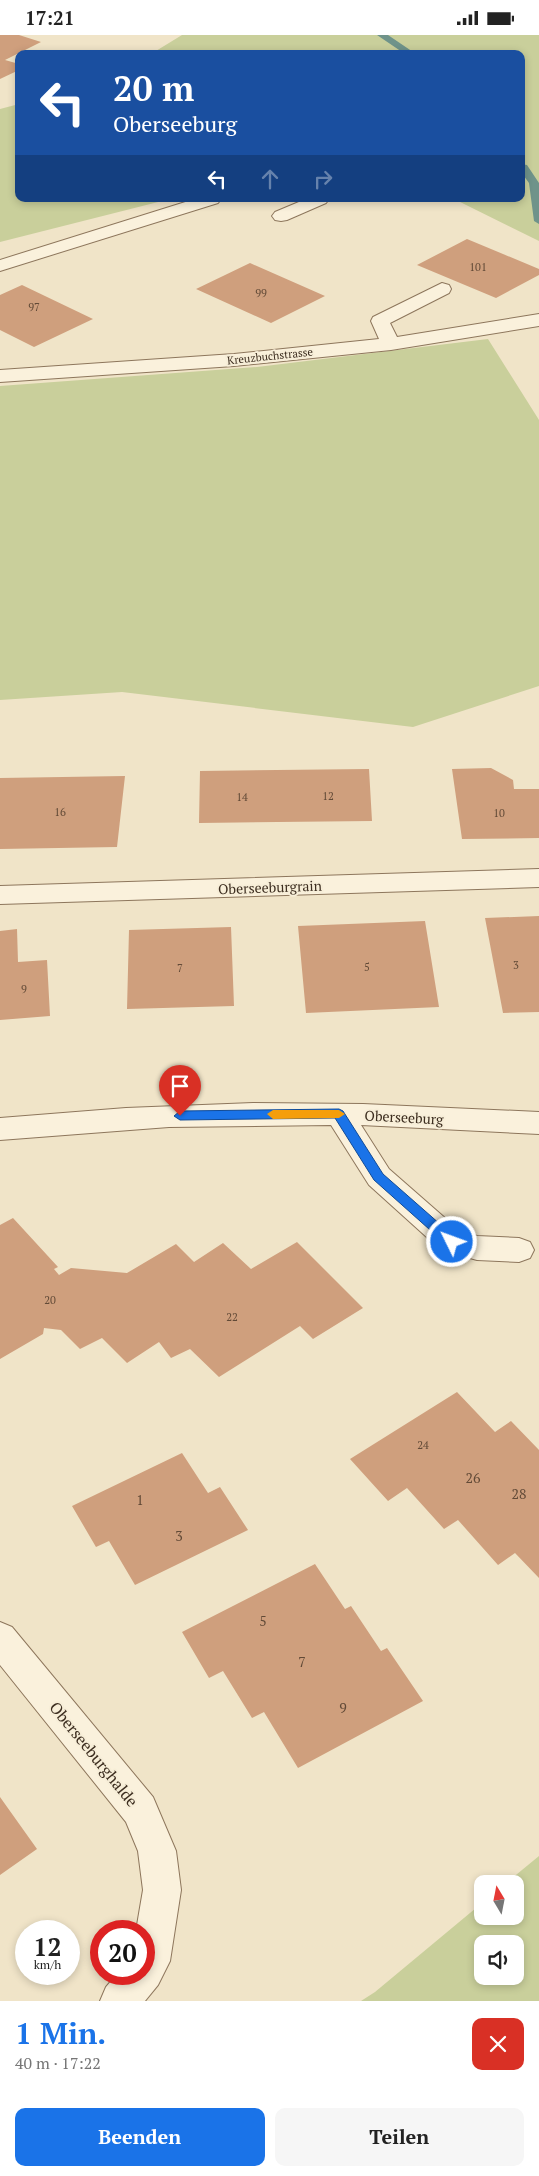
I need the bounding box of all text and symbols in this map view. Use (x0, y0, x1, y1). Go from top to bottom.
text: 17:21 (25, 5, 74, 30)
text: 20 m (113, 65, 194, 111)
icon: left (30, 70, 95, 135)
text: Oberseeburg (113, 109, 237, 138)
icon: left (203, 165, 231, 193)
icon: ahead (256, 165, 284, 193)
icon: right (309, 165, 337, 193)
house number: 101 (469, 260, 487, 274)
house number: 99 (255, 286, 267, 300)
house number: 97 (28, 300, 40, 314)
street label: Kreuzbuchstrasse (226, 344, 314, 367)
house number: 12 (322, 789, 334, 803)
house number: 14 (236, 790, 248, 804)
house number: 16 (54, 805, 66, 819)
house number: 10 (493, 806, 505, 820)
street label: Oberseeburgrain (218, 876, 323, 898)
house number: 3 (513, 958, 519, 972)
house number: 5 (364, 960, 370, 974)
house number: 7 (177, 961, 183, 975)
house number: 9 (21, 982, 27, 996)
pin (159, 1065, 201, 1116)
icon: arrive (166, 1072, 194, 1100)
street label: Oberseeburg (364, 1105, 445, 1129)
position arrow (425, 1215, 477, 1267)
house number: 20 (44, 1293, 56, 1307)
house number: 22 (226, 1310, 238, 1324)
house number: 24 (417, 1438, 429, 1452)
house number: 26 (466, 1468, 481, 1487)
house number: 28 (512, 1484, 526, 1503)
house number: 1 (136, 1490, 144, 1509)
house number: 3 (175, 1526, 183, 1545)
house number: 5 (259, 1611, 267, 1630)
house number: 7 (298, 1652, 306, 1671)
street label: Oberseeburghalde (45, 1697, 143, 1811)
house number: 9 (339, 1698, 347, 1717)
north arrow (474, 1875, 524, 1925)
map controls (474, 1875, 524, 1985)
speed limit sign: 20 (90, 1920, 155, 1985)
text: 12 (33, 1930, 62, 1963)
button: sound (474, 1935, 524, 1985)
text: km/h (34, 1957, 61, 1972)
text: 1 Min. (15, 2013, 106, 2053)
button: close (472, 2018, 524, 2070)
text: 40 m · 17:22 (15, 2052, 101, 2074)
button: Beenden (15, 2108, 265, 2166)
button: Teilen (275, 2108, 524, 2166)

